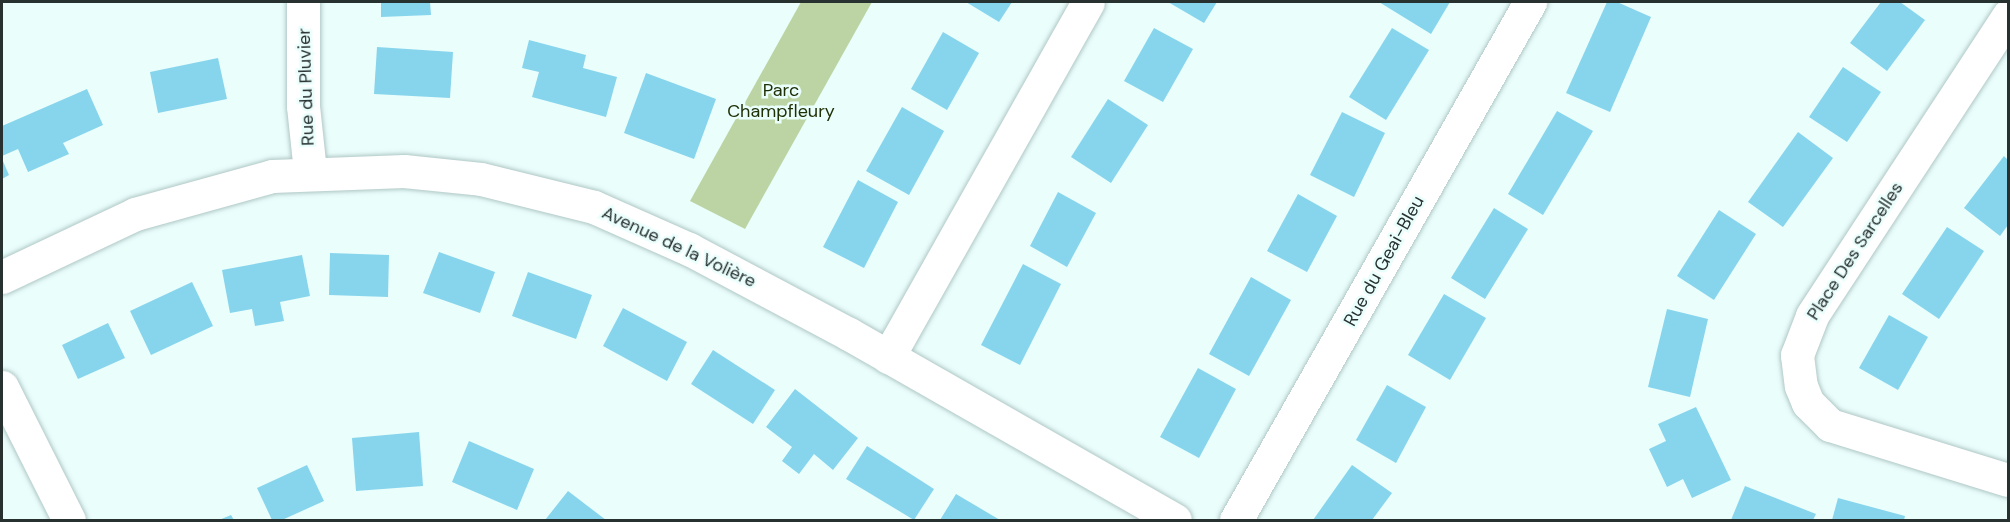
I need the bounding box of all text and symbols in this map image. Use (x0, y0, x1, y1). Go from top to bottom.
street label: Rue du Pluvier (293, 28, 319, 146)
park label: Parc Champfleury (727, 80, 835, 122)
street label: Place Des Sarcelles (1802, 178, 1908, 324)
street label: Rue du Geai-Bleu (1339, 192, 1429, 330)
street label: Avenue de la Volière (599, 202, 759, 292)

